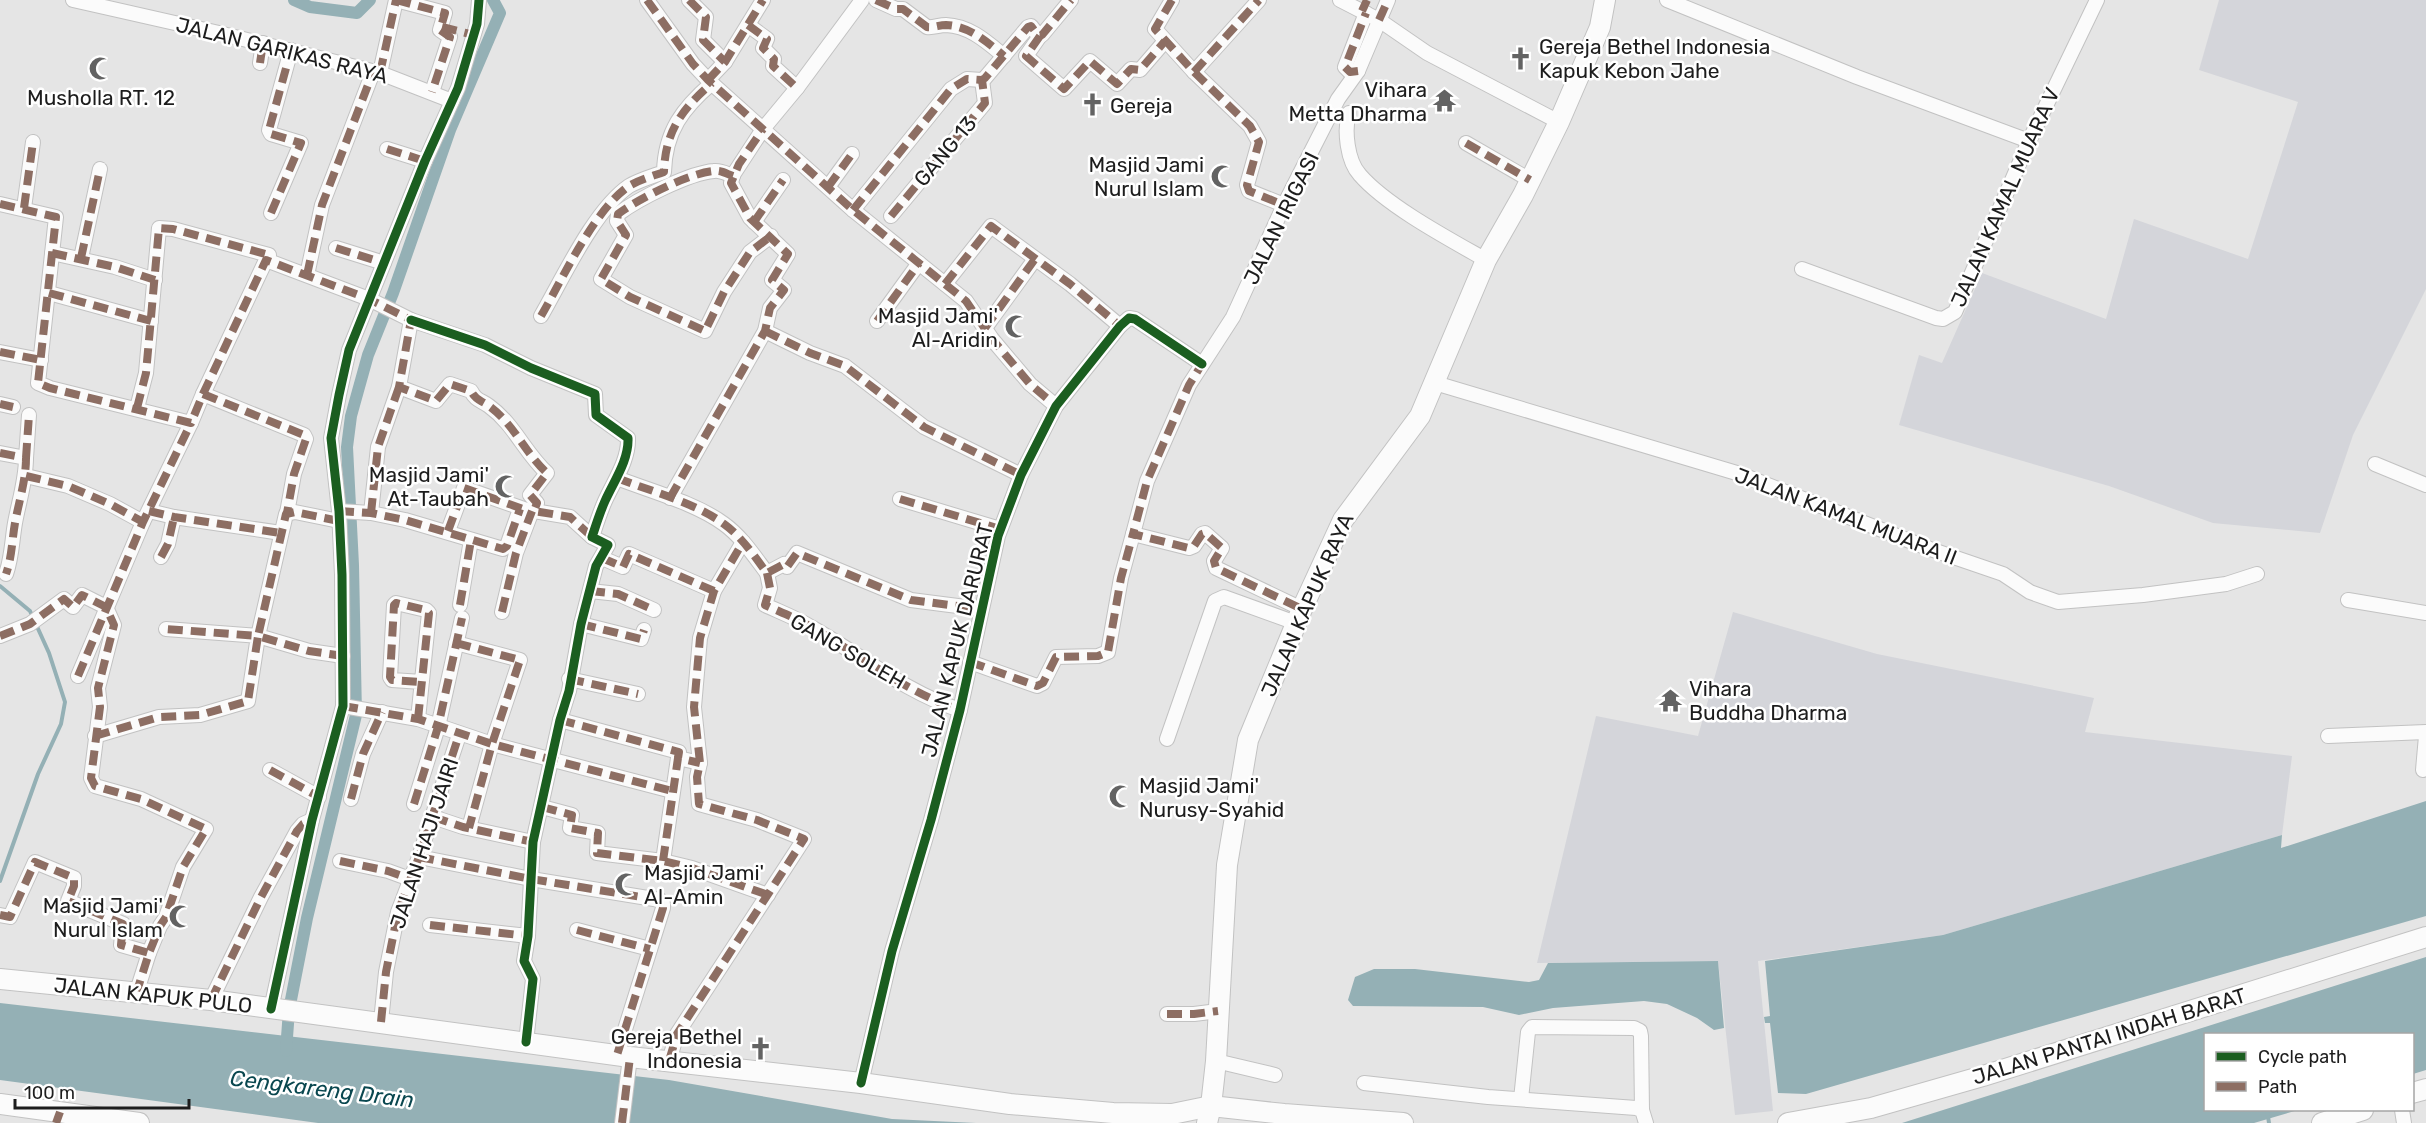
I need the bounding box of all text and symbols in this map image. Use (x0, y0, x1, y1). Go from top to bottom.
street label: JALAN GARIKAS RAYA (173, 12, 391, 88)
place label: Gereja Bethel Indonesia Kapuk Kebon Jahe (1539, 34, 1770, 83)
church icon: Gereja Bethel Indonesia Kapuk Kebon Jahe (1508, 45, 1534, 71)
mosque icon: Musholla RT. 12 (88, 56, 114, 82)
place label: Vihara Metta Dharma (1288, 77, 1427, 126)
street label: JALAN KAMAL MUARA V (1945, 83, 2065, 311)
place label: Musholla RT. 12 (27, 85, 175, 110)
temple icon: Vihara Metta Dharma (1432, 88, 1458, 114)
church icon: Gereja (1079, 92, 1105, 118)
place label: Gereja (1110, 93, 1173, 118)
street label: GANG 13 (909, 111, 981, 191)
street label: JALAN IRIGASI (1238, 148, 1324, 288)
place label: Masjid Jami Nurul Islam (1088, 152, 1204, 201)
mosque icon: Masjid Jami Nurul Islam (1209, 163, 1235, 189)
place label: Masjid Jami' Al-Aridin (878, 303, 998, 352)
mosque icon: Masjid Jami' Al-Aridin (1003, 314, 1029, 340)
place label: Masjid Jami' At-Taubah (369, 462, 489, 511)
street label: JALAN KAMAL MUARA II (1732, 462, 1960, 570)
mosque icon: Masjid Jami' At-Taubah (494, 473, 520, 499)
street label: JALAN KAPUK RAYA (1255, 510, 1359, 700)
street label: JALAN KAPUK DARURAT (916, 520, 998, 760)
street label: GANG SOLEH (786, 608, 910, 694)
place label: Vihara Buddha Dharma (1689, 676, 1847, 725)
temple icon: Vihara Buddha Dharma (1658, 687, 1684, 713)
street label: JALAN HAJI JAIRI (385, 754, 463, 932)
place label: Masjid Jami' Nurusy-Syahid (1139, 773, 1284, 822)
mosque icon: Masjid Jami' Nurusy-Syahid (1108, 784, 1134, 810)
place label: Masjid Jami' Al-Amin (644, 860, 764, 909)
mosque icon: Masjid Jami' Al-Amin (613, 871, 639, 897)
place label: Masjid Jami' Nurul Islam (43, 893, 163, 942)
mosque icon: Masjid Jami' Nurul Islam (168, 904, 194, 930)
street label: JALAN KAPUK PULO (53, 972, 253, 1018)
street label: JALAN PANTAI INDAH BARAT (1969, 982, 2249, 1090)
place label: Gereja Bethel Indonesia (611, 1024, 742, 1073)
legend (2204, 1033, 2414, 1111)
church icon: Gereja Bethel Indonesia (747, 1035, 773, 1061)
text: Cycle path (2258, 1046, 2347, 1068)
water label: Cengkareng Drain (228, 1064, 416, 1114)
scale bar (15, 1072, 189, 1110)
text: Path (2258, 1076, 2297, 1098)
text: 100 m (24, 1082, 75, 1104)

